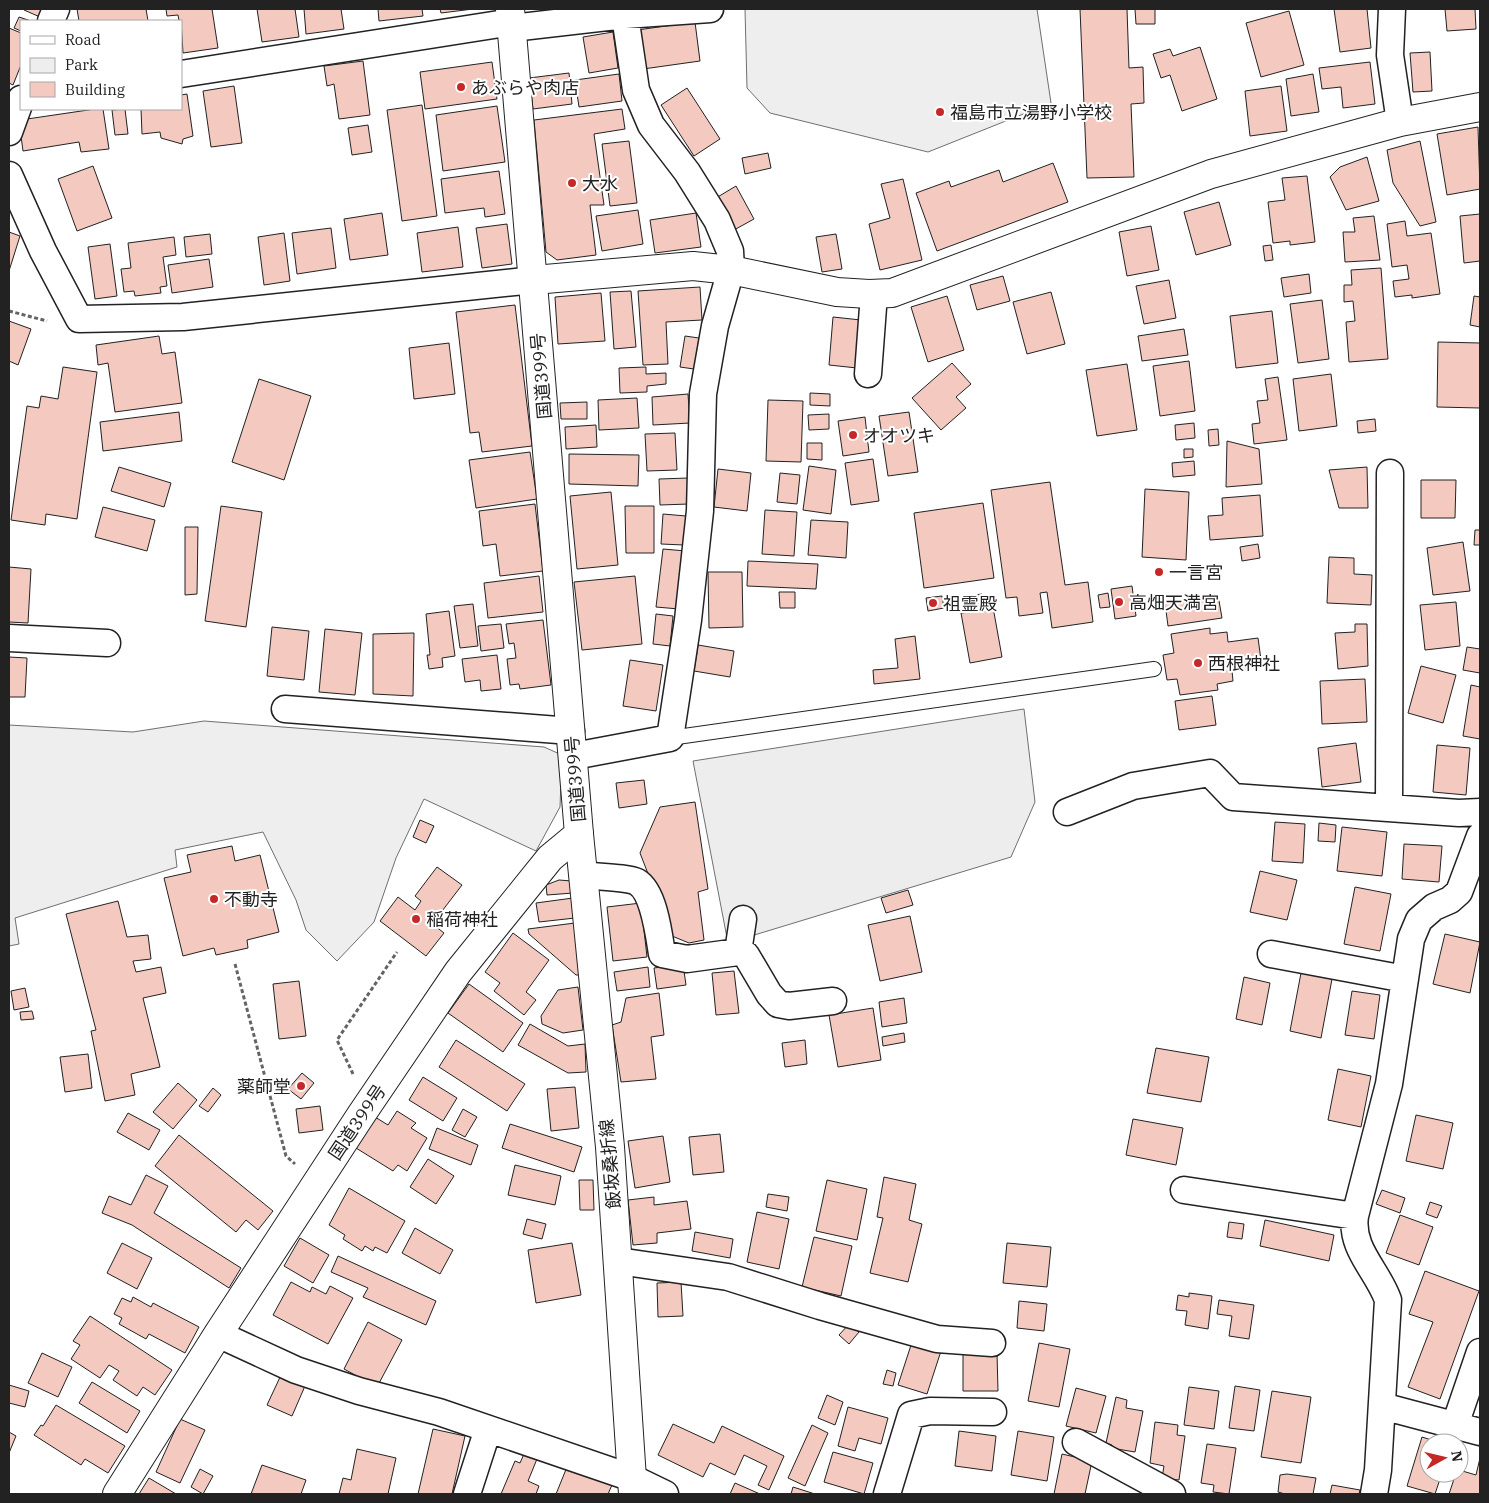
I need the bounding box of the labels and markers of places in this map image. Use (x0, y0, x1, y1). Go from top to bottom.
place label: あぶらや肉店 (471, 76, 579, 99)
marker: あぶらや肉店 (455, 81, 467, 93)
place label: 福島市立湯野小学校 (950, 101, 1112, 124)
marker: 福島市立湯野小学校 (934, 106, 946, 118)
place label: 大水 (582, 172, 618, 195)
marker: 大水 (566, 177, 578, 189)
place label: オオツキ (863, 424, 935, 447)
marker: オオツキ (847, 429, 859, 441)
place label: 一言宮 (1169, 561, 1223, 584)
marker: 一言宮 (1153, 566, 1165, 578)
place label: 高畑天満宮 (1129, 591, 1219, 614)
place label: 祖霊殿 (943, 592, 997, 615)
marker: 高畑天満宮 (1113, 596, 1125, 608)
marker: 祖霊殿 (927, 597, 939, 609)
place label: 西根神社 (1208, 652, 1280, 675)
marker: 西根神社 (1192, 657, 1204, 669)
place label: 不動寺 (224, 888, 278, 911)
marker: 不動寺 (208, 893, 220, 905)
place label: 稲荷神社 (426, 908, 498, 931)
marker: 稲荷神社 (410, 913, 422, 925)
place label: 薬師堂 (237, 1075, 291, 1098)
marker: 薬師堂 (295, 1080, 307, 1092)

